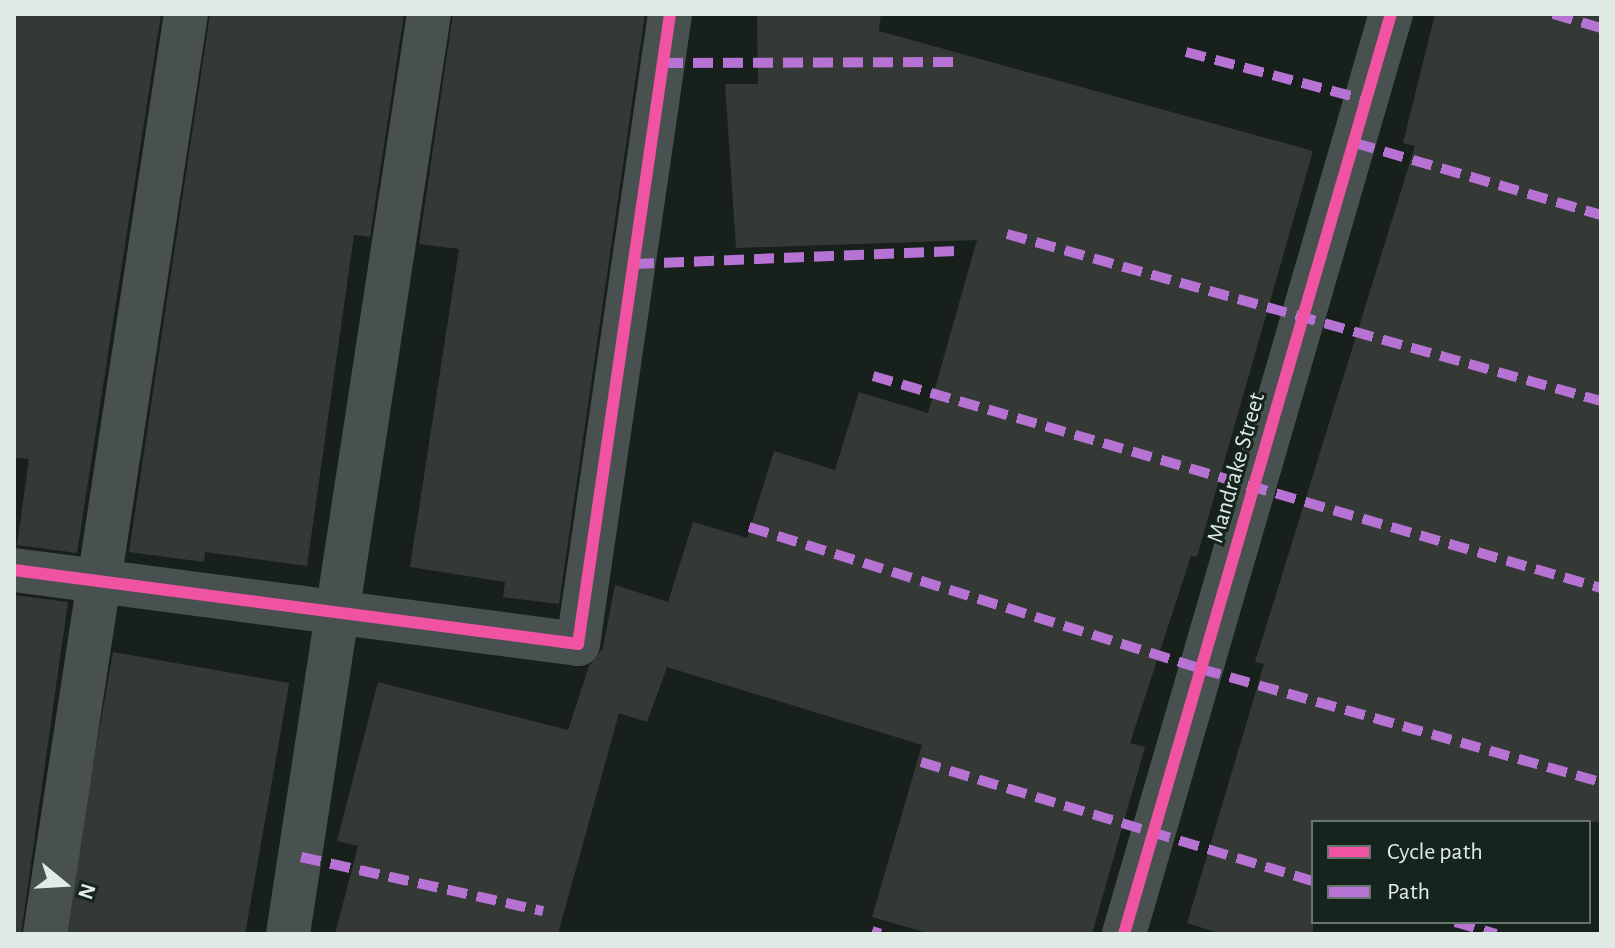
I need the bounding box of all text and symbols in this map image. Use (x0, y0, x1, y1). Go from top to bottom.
street label: Mandrake Street (1202, 390, 1272, 546)
legend (1311, 820, 1591, 924)
text: Cycle path (1387, 840, 1483, 864)
north arrow (24, 844, 104, 924)
text: Path (1387, 880, 1430, 904)
text: N (74, 881, 100, 902)

